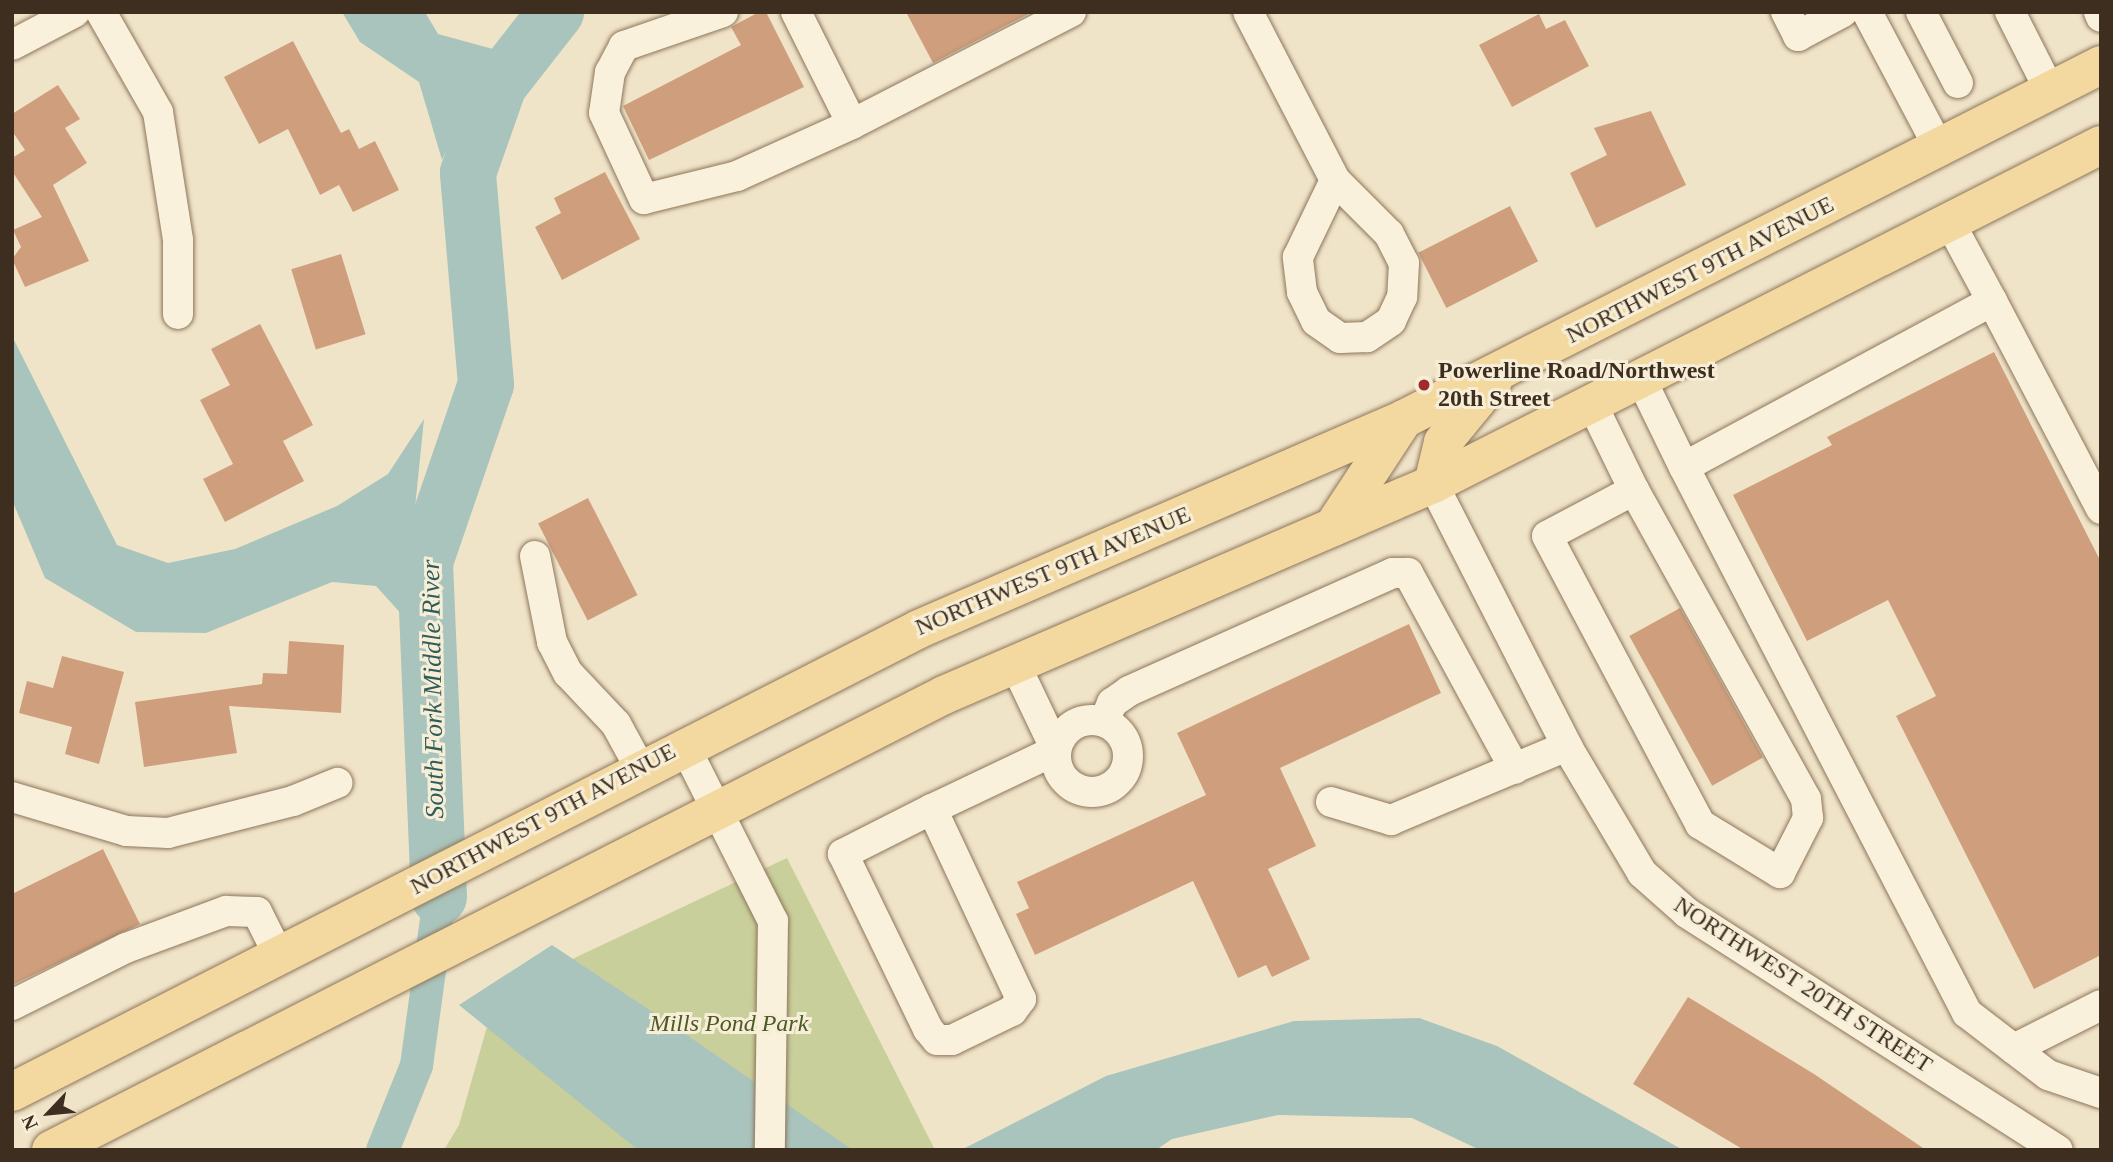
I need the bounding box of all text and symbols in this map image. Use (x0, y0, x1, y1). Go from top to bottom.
street label: NORTHWEST 9TH AVENUE (1561, 190, 1839, 350)
place label: Powerline Road/Northwest 20th Street (1438, 357, 1715, 413)
marker: Powerline Road/Northwest 20th Street (1416, 377, 1432, 393)
street label: NORTHWEST 9TH AVENUE (910, 500, 1196, 642)
water label: South Fork Middle River (415, 559, 451, 819)
street label: NORTHWEST 9TH AVENUE (405, 736, 681, 902)
street label: NORTHWEST 20TH STREET (1668, 891, 1938, 1079)
park label: Mills Pond Park (650, 1010, 808, 1038)
north arrow (14, 1078, 84, 1148)
text: N (17, 1112, 42, 1133)

